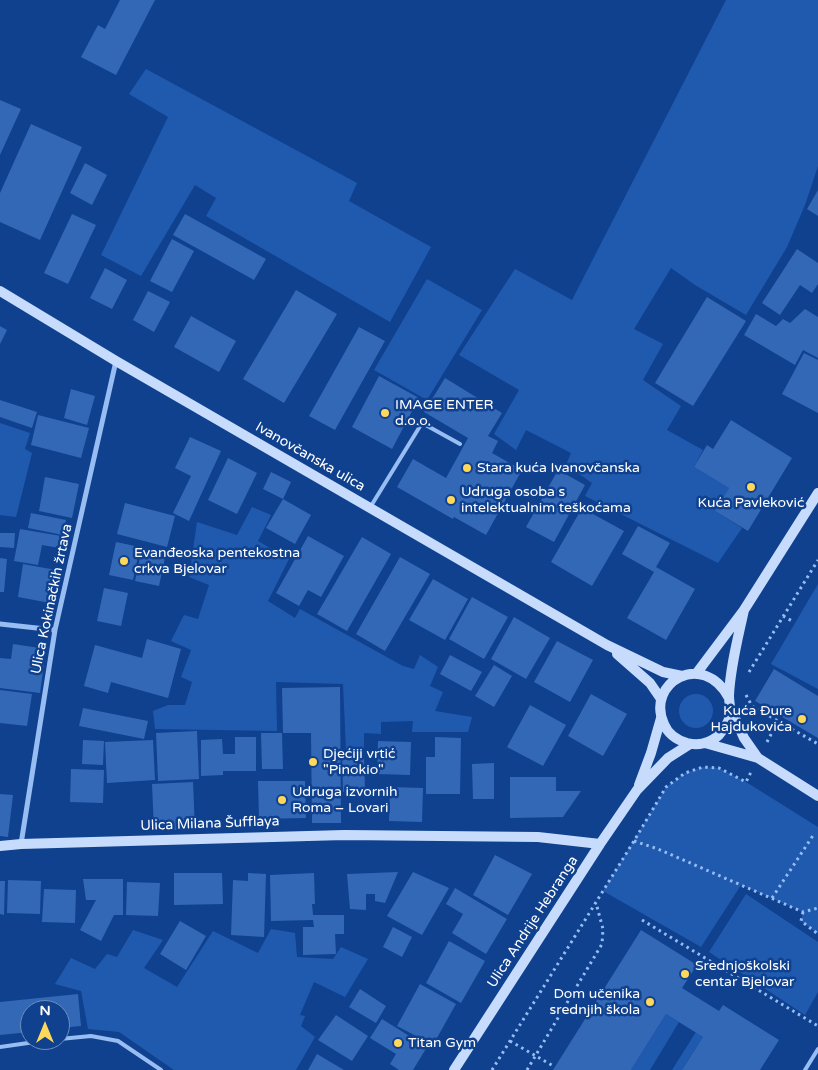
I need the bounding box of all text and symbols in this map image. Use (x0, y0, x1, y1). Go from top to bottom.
place label: IMAGE ENTER d.o.o. (395, 397, 494, 430)
marker: IMAGE ENTER d.o.o. (379, 407, 391, 419)
street label: Ivanovčanska ulica (252, 419, 368, 495)
place label: Stara kuća Ivanovčanska (477, 460, 640, 476)
marker: Stara kuća Ivanovčanska (461, 462, 473, 474)
marker: Kuća Pavleković (745, 481, 757, 493)
place label: Udruga osoba s intelektualnim teškoćama (461, 484, 631, 516)
marker: Udruga osoba s intelektualnim teškoćama (445, 494, 457, 506)
place label: Kuća Pavleković (698, 495, 804, 511)
street label: Ulica Kokinačkih žrtava (28, 522, 76, 676)
place label: Evanđeoska pentekostna crkva Bjelovar (134, 545, 300, 578)
marker: Evanđeoska pentekostna crkva Bjelovar (118, 555, 130, 567)
place label: Kuća Đure Hajdukovića (710, 703, 792, 736)
marker: Kuća Đure Hajdukovića (796, 713, 808, 725)
place label: Djećiji vrtić "Pinokio" (323, 746, 396, 779)
marker: Djećiji vrtić "Pinokio" (307, 756, 319, 768)
place label: Udruga izvornih Roma – Lovari (292, 784, 398, 816)
marker: Udruga izvornih Roma – Lovari (276, 794, 288, 806)
street label: Ulica Milana Šufflaya (140, 813, 280, 835)
street label: Ulica Andrije Hebranga (484, 853, 582, 991)
place label: Srednjoškolski centar Bjelovar (695, 958, 794, 990)
marker: Srednjoškolski centar Bjelovar (679, 968, 691, 980)
place label: Dom učenika srednjih škola (550, 986, 640, 1019)
marker: Dom učenika srednjih škola (644, 996, 656, 1008)
north arrow (20, 1000, 70, 1050)
text: N (39, 1002, 51, 1019)
place label: Titan Gym (408, 1035, 476, 1051)
marker: Titan Gym (392, 1037, 404, 1049)

